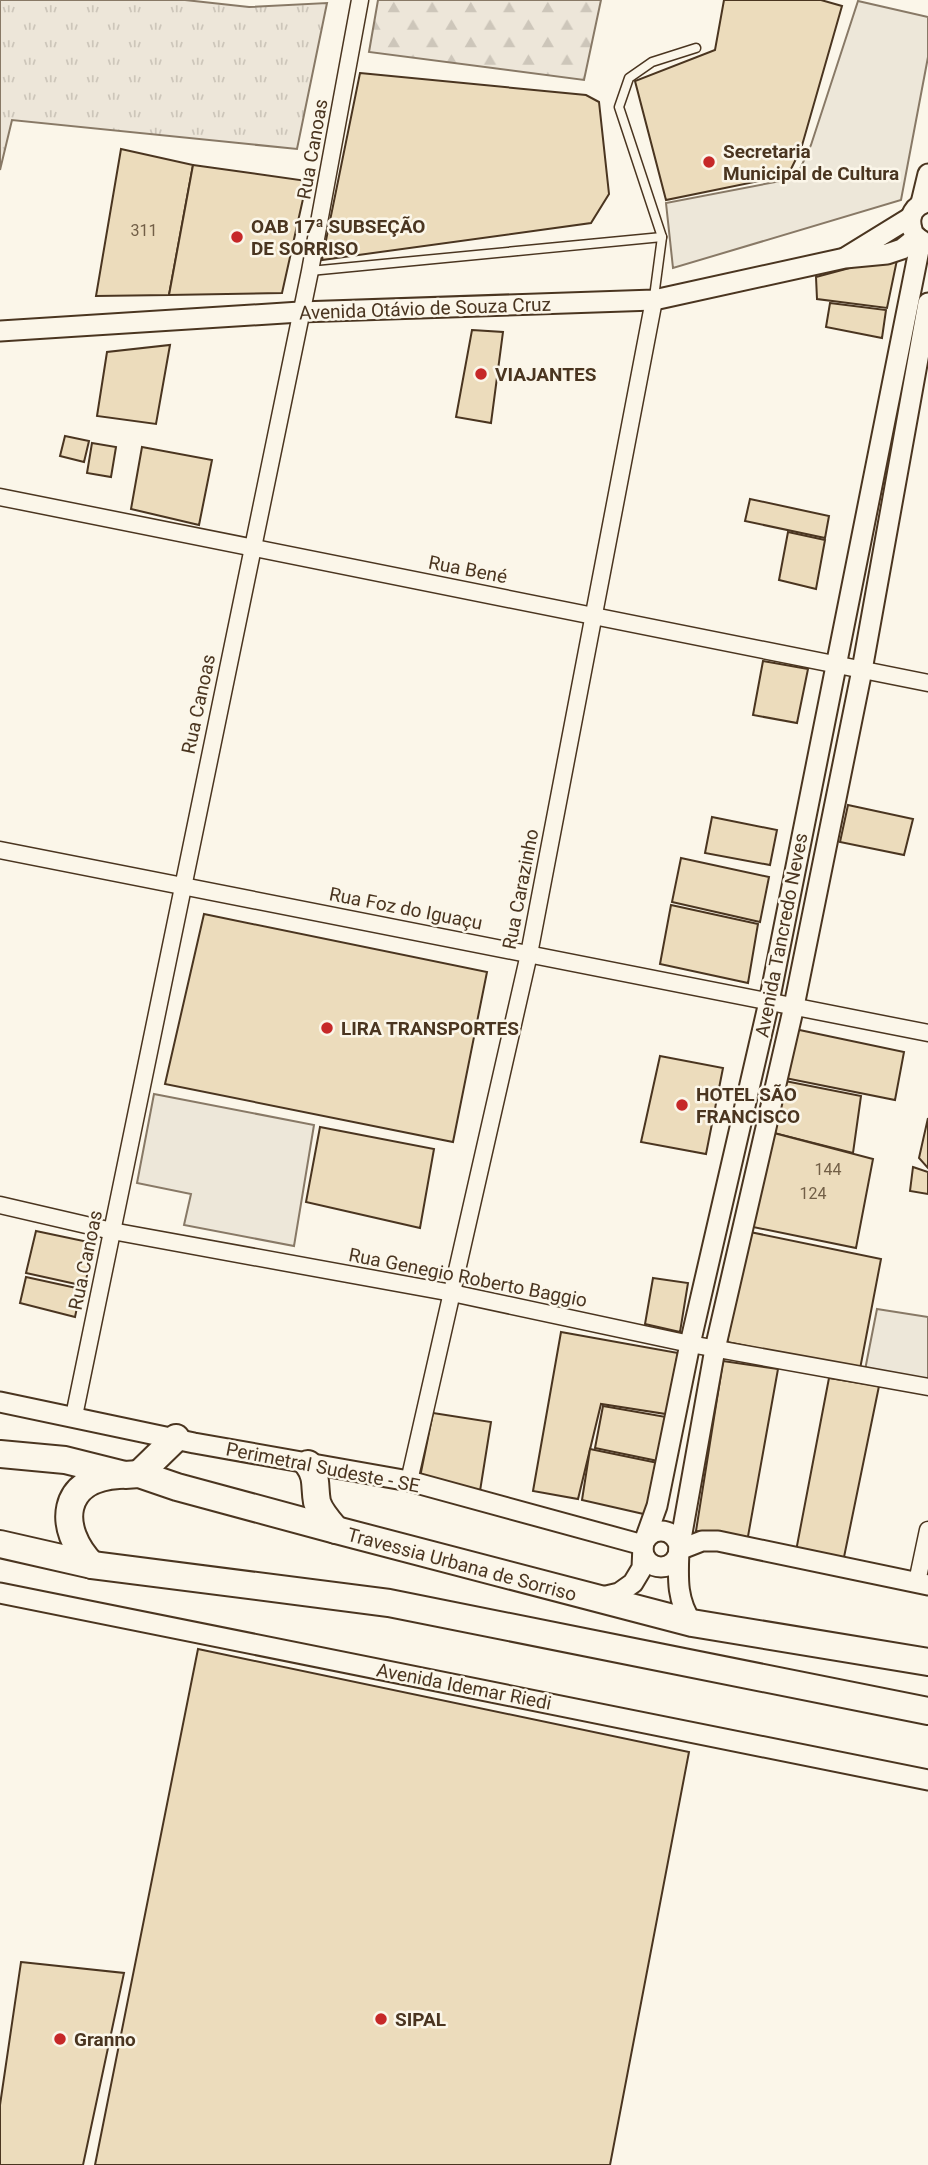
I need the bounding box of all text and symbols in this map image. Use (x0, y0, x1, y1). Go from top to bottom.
street label: Rua Canoas (292, 97, 333, 201)
place label: Secretaria Municipal de Cultura (723, 140, 899, 185)
marker: Secretaria Municipal de Cultura (701, 154, 717, 170)
place label: OAB 17ª SUBSEÇÃO DE SORRISO (251, 215, 425, 260)
house number: 311 (131, 221, 157, 240)
marker: OAB 17ª SUBSEÇÃO DE SORRISO (229, 229, 245, 245)
street label: Avenida Otávio de Souza Cruz (299, 293, 551, 324)
place label: VIAJANTES (495, 363, 597, 386)
marker: VIAJANTES (473, 366, 489, 382)
street label: Rua Bené (427, 551, 509, 588)
street label: Rua Canoas (177, 652, 220, 756)
street label: Rua Carazinho (498, 827, 543, 951)
street label: Avenida Tancredo Neves (750, 831, 813, 1039)
street label: Rua Foz do Iguaçu (327, 882, 485, 935)
place label: LIRA TRANSPORTES (341, 1017, 519, 1040)
marker: LIRA TRANSPORTES (319, 1020, 335, 1036)
place label: HOTEL SÃO FRANCISCO (696, 1083, 800, 1128)
marker: HOTEL SÃO FRANCISCO (674, 1097, 690, 1113)
house number: 144 (815, 1160, 841, 1179)
house number: 124 (800, 1184, 826, 1203)
street label: Rua Canoas (64, 1208, 107, 1312)
street label: Rua Genegio Roberto Baggio (347, 1243, 589, 1312)
street label: Perimetral Sudeste - SE (224, 1437, 422, 1498)
street label: Travessia Urbana de Sorriso (345, 1523, 579, 1606)
street label: Avenida Idemar Riedi (374, 1658, 553, 1715)
place label: SIPAL (395, 2008, 446, 2031)
marker: SIPAL (373, 2011, 389, 2027)
place label: Granno (74, 2028, 136, 2051)
marker: Granno (52, 2031, 68, 2047)

